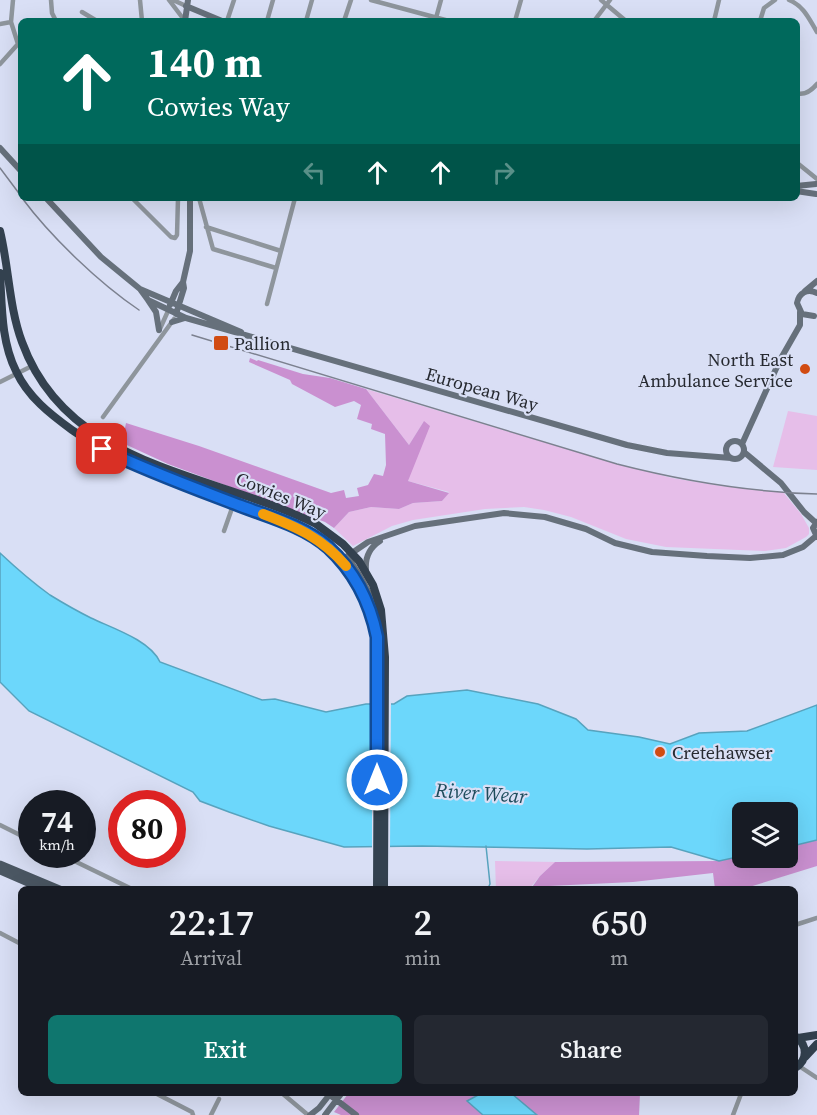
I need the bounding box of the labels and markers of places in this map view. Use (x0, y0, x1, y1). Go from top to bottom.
place label: Pallion (234, 331, 291, 356)
marker: Pallion (212, 334, 230, 352)
place label: North East Ambulance Service (638, 347, 793, 393)
marker: North East Ambulance Service (798, 362, 812, 376)
pin (76, 423, 127, 474)
place label: Cretehawser (672, 740, 773, 765)
marker: Cretehawser (653, 745, 667, 759)

